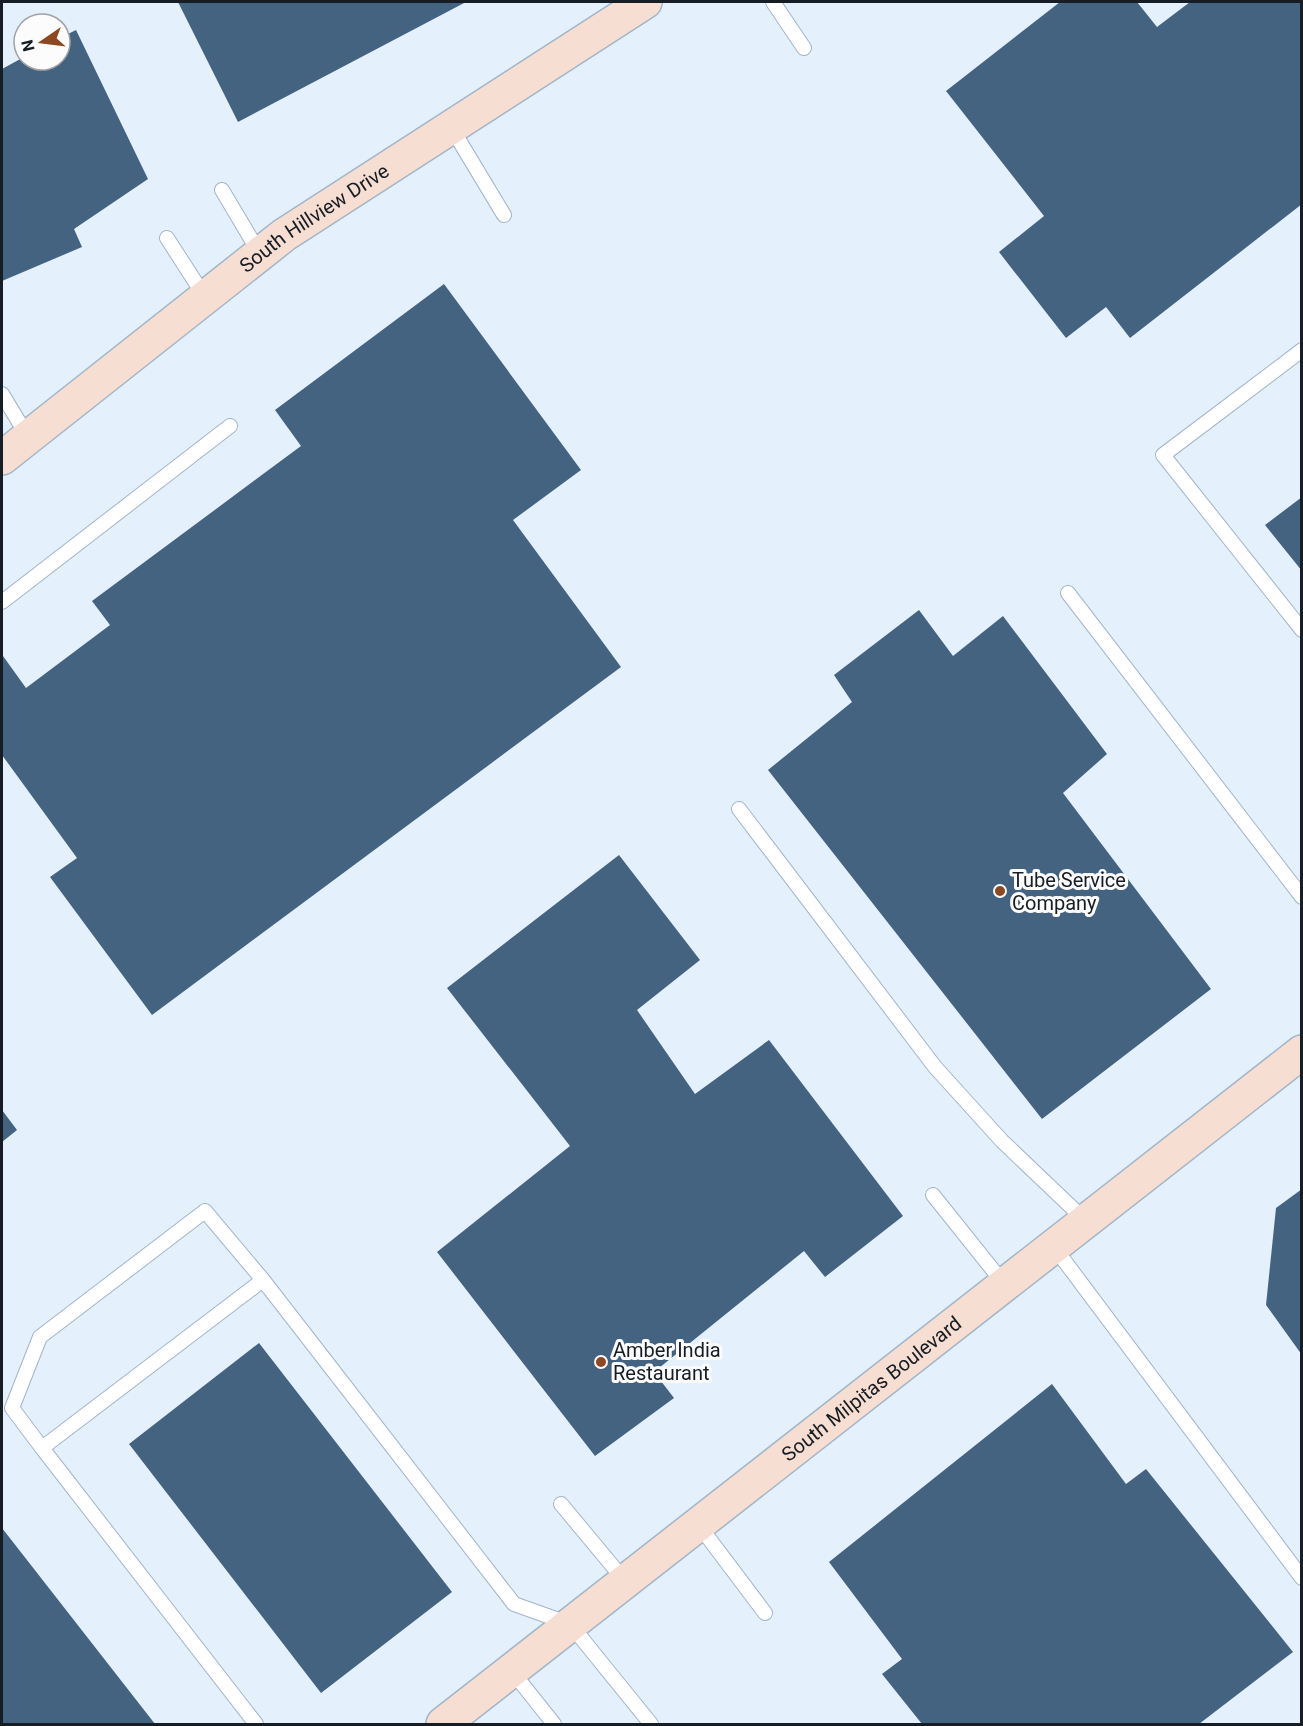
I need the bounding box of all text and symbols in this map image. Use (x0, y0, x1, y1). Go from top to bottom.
north arrow (12, 12, 72, 72)
text: N (17, 38, 39, 53)
street label: South Hillview Drive (235, 159, 393, 278)
place label: Tube Service Company (1012, 868, 1126, 915)
marker: Tube Service Company (993, 884, 1007, 898)
street label: South Milpitas Boulevard (777, 1311, 966, 1466)
place label: Amber India Restaurant (613, 1338, 721, 1385)
marker: Amber India Restaurant (594, 1355, 608, 1369)

